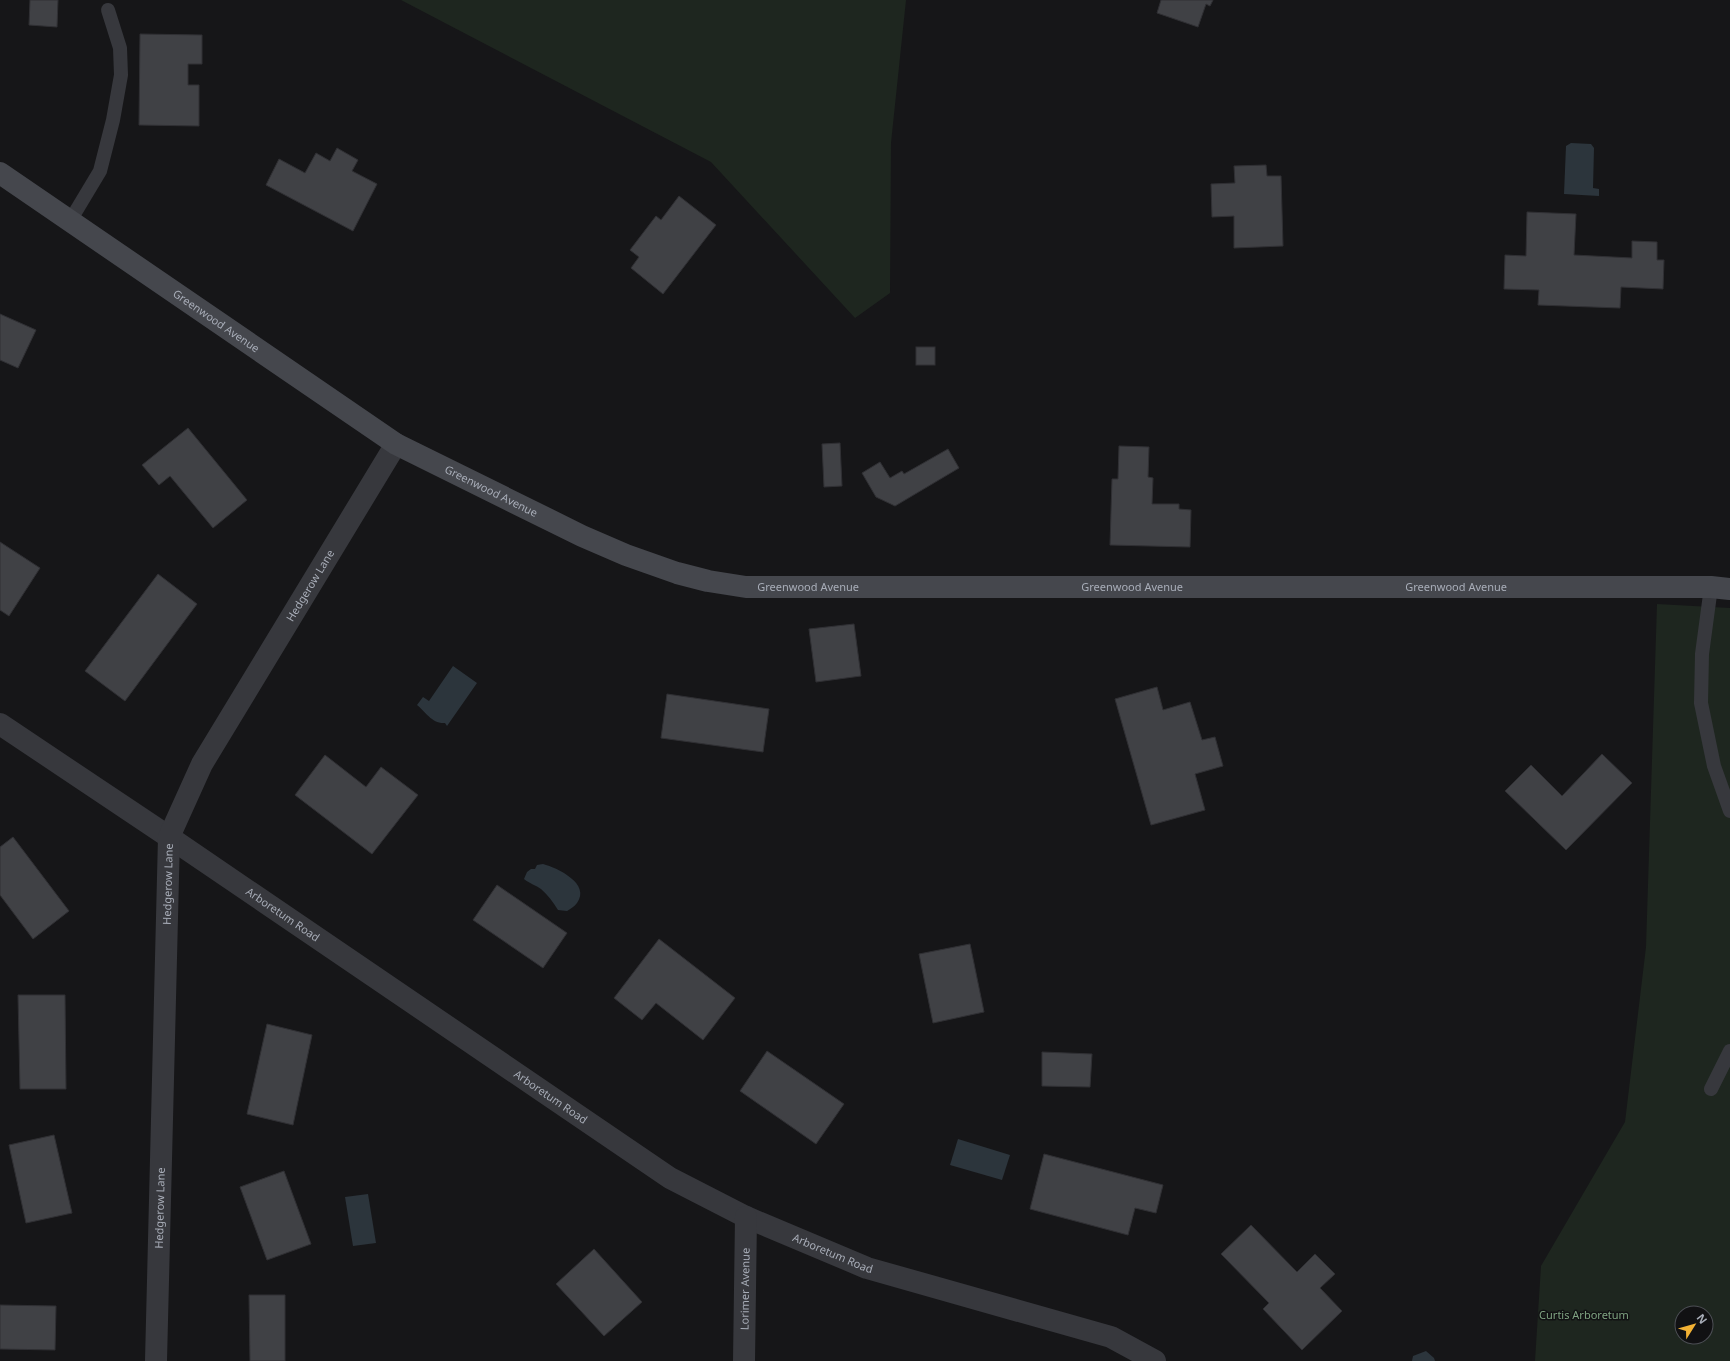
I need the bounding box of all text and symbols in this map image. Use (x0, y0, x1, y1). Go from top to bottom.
street label: Greenwood Avenue (170, 286, 263, 356)
street label: Greenwood Avenue (442, 461, 540, 520)
street label: Hedgerow Lane (282, 547, 337, 624)
street label: Greenwood Avenue (757, 579, 859, 594)
street label: Greenwood Avenue (1081, 579, 1183, 594)
street label: Greenwood Avenue (1405, 579, 1507, 594)
street label: Hedgerow Lane (159, 843, 176, 925)
street label: Arboretum Road (243, 884, 323, 944)
street label: Arboretum Road (511, 1066, 591, 1127)
street label: Hedgerow Lane (151, 1167, 168, 1249)
street label: Arboretum Road (791, 1230, 875, 1276)
street label: Lorimer Avenue (736, 1248, 753, 1330)
north arrow (1674, 1305, 1714, 1345)
park label: Curtis Arboretum (1539, 1307, 1629, 1322)
text: N (1694, 1311, 1711, 1327)

